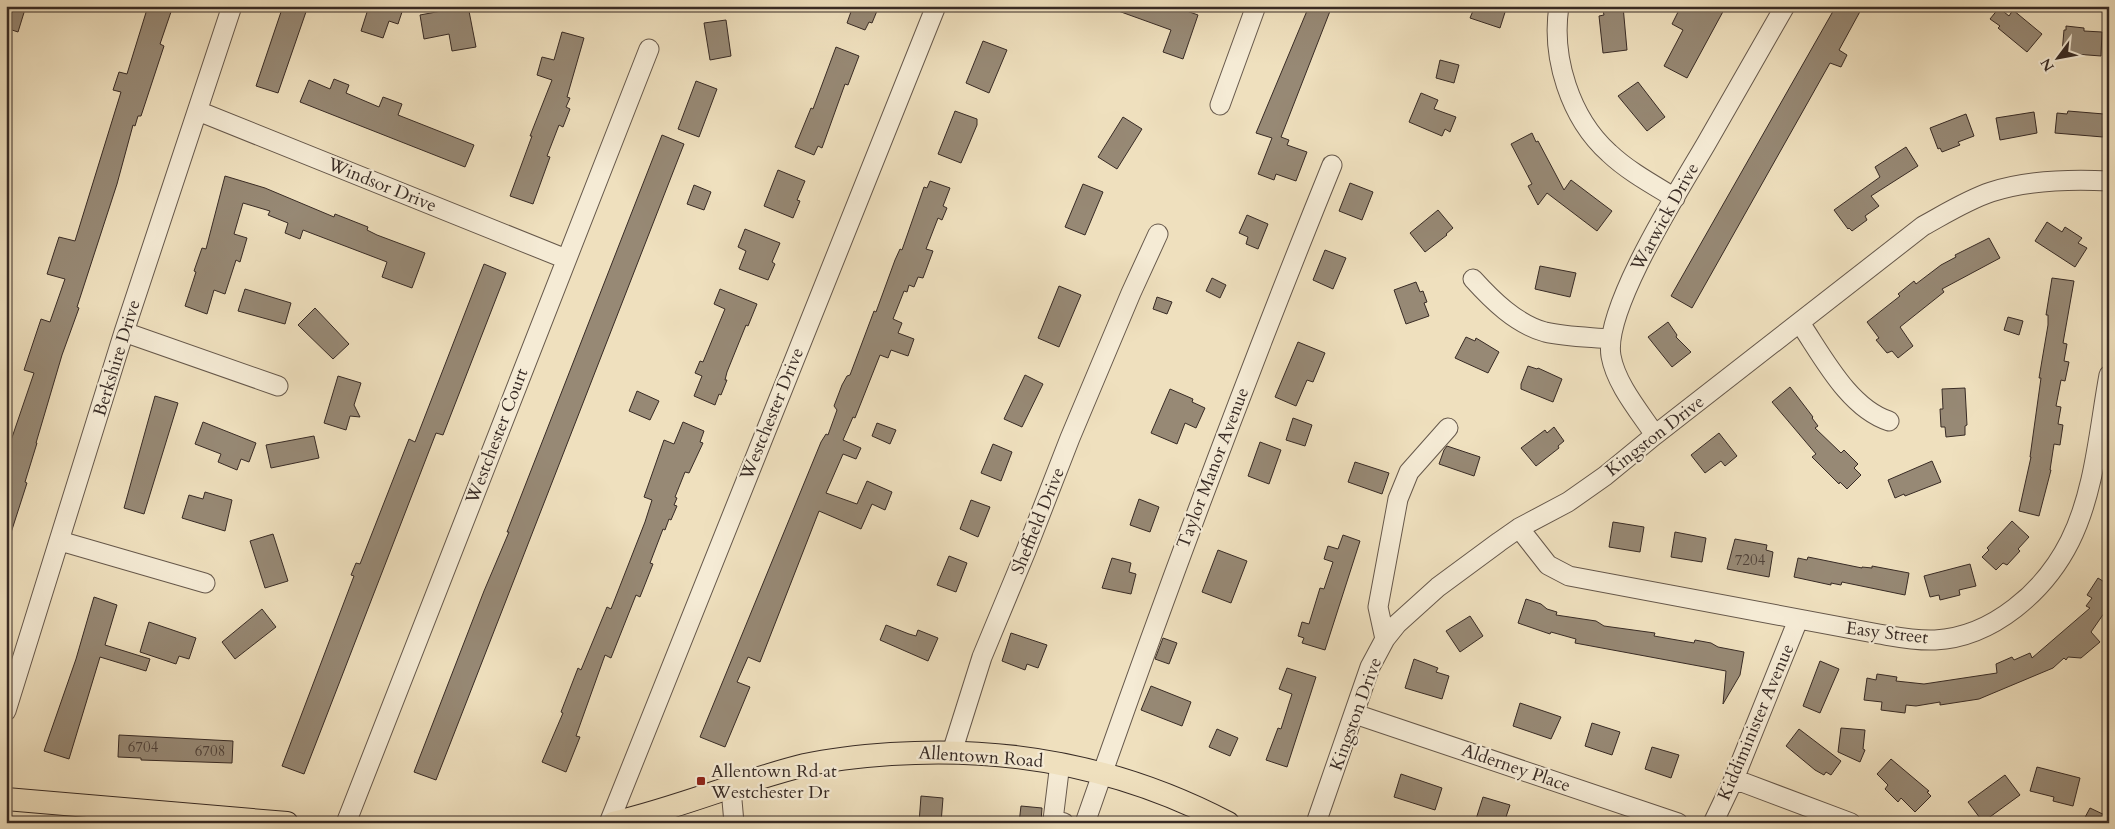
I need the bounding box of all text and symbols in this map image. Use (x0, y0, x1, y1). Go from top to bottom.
north arrow (2032, 32, 2082, 82)
text: N (2036, 54, 2059, 75)
street label: Windsor Drive (323, 151, 440, 218)
street label: Warwick Drive (1625, 158, 1705, 276)
street label: Berkshire Drive (87, 297, 147, 419)
street label: Westchester Drive (734, 344, 810, 485)
street label: Westchester Court (459, 365, 534, 508)
street label: Taylor Manor Avenue (1171, 384, 1255, 552)
street label: Kingston Drive (1600, 390, 1710, 482)
street label: Sheffield Drive (1005, 464, 1071, 578)
house number: 7204 (1735, 550, 1766, 570)
street label: Easy Street (1845, 616, 1930, 650)
street label: Kiddiminister Avenue (1712, 640, 1800, 804)
street label: Kingston Drive (1324, 654, 1388, 774)
house number: 6704 (128, 737, 159, 757)
street label: Alderney Place (1458, 738, 1574, 798)
street label: Allentown Road (918, 740, 1045, 774)
house number: 6708 (195, 741, 225, 761)
place label: Allentown Rd at Westchester Dr (710, 759, 837, 805)
marker: Allentown Rd at Westchester Dr (695, 775, 707, 787)

